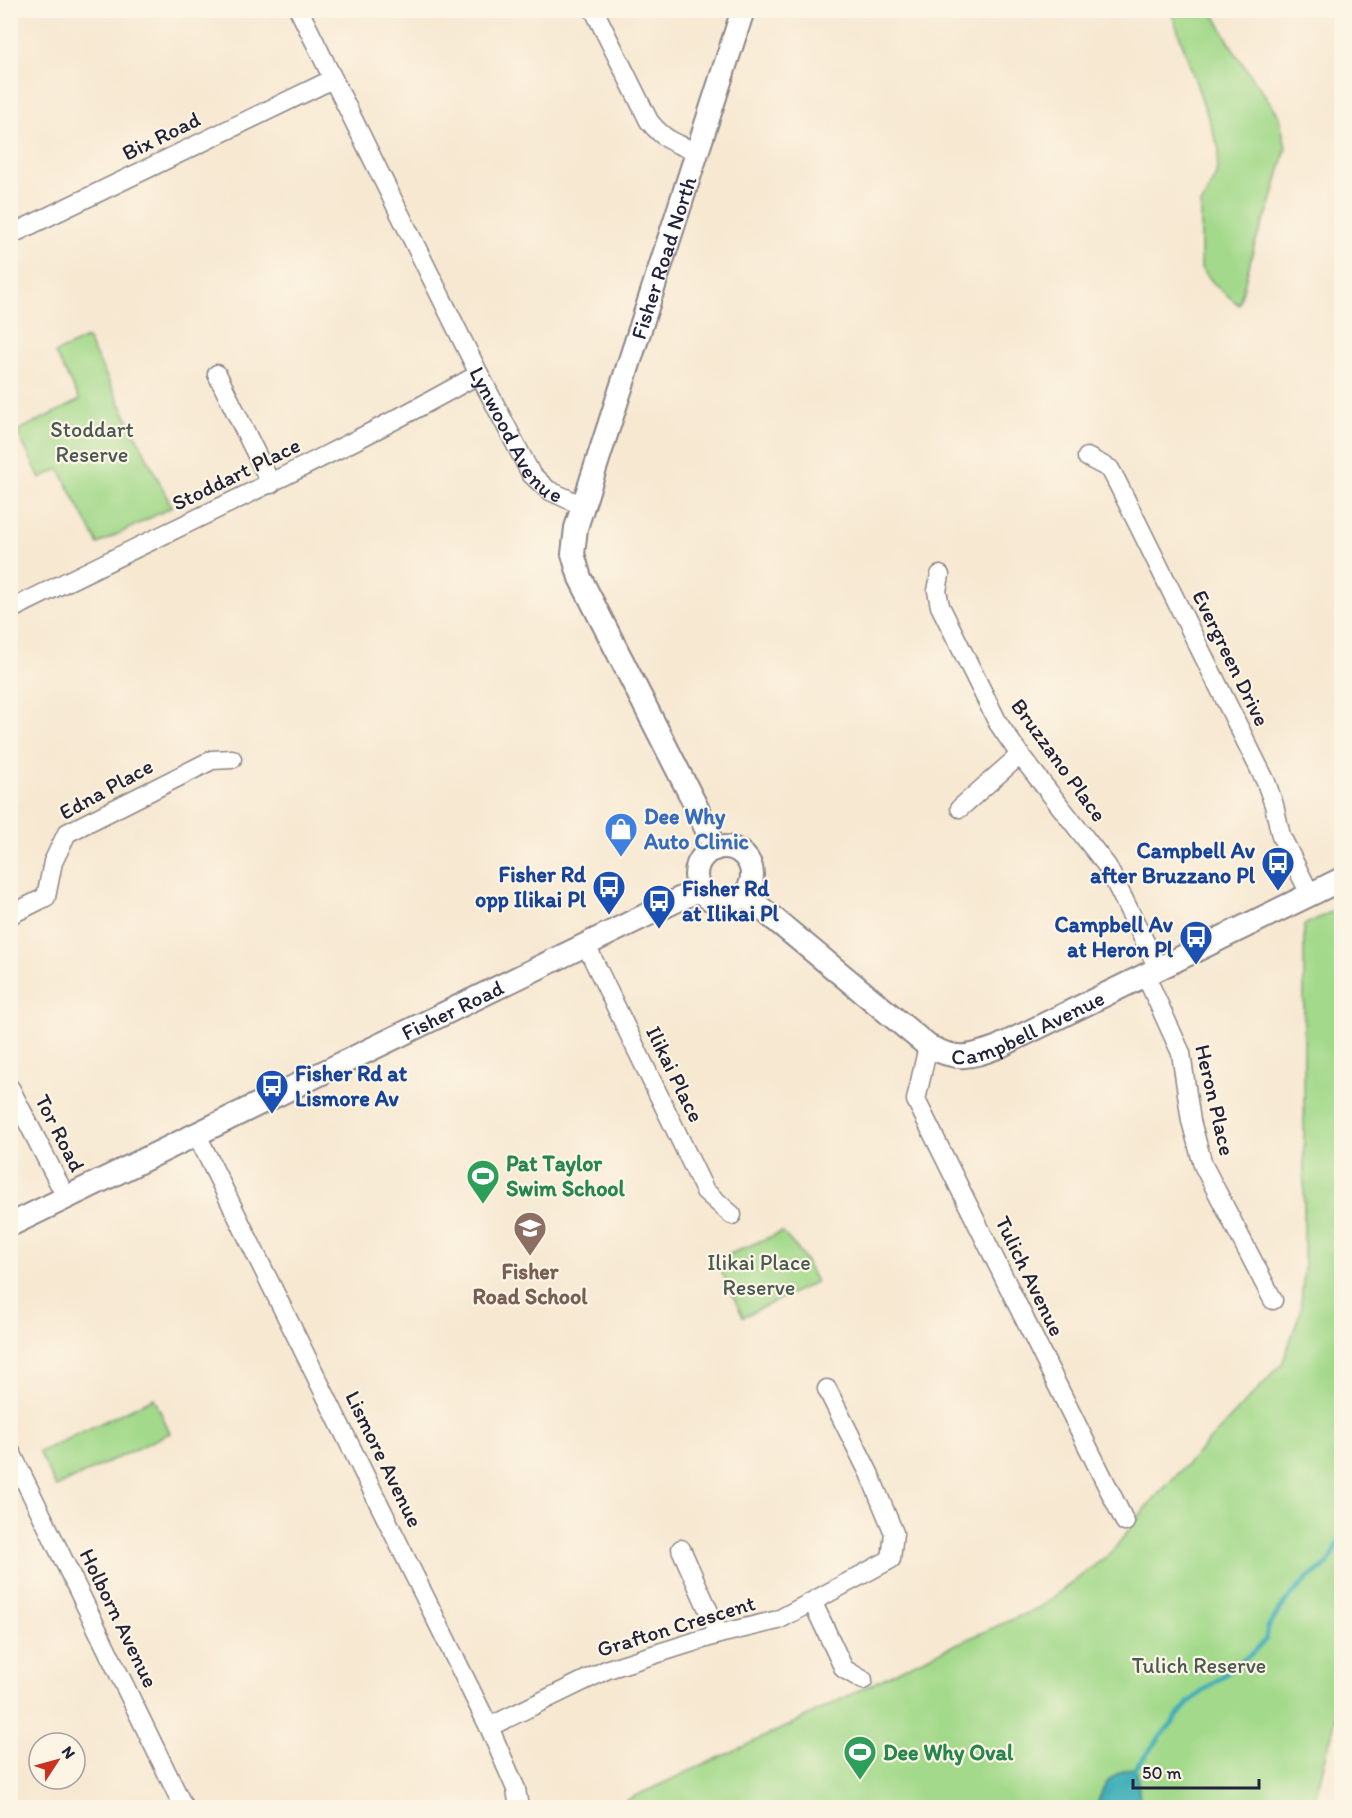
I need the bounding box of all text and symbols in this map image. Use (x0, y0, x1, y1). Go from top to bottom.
street label: Bix Road (117, 105, 205, 166)
street label: Fisher Road North (624, 173, 702, 343)
street label: Lynwood Avenue (464, 362, 567, 508)
park label: Stoddart Reserve (50, 416, 134, 468)
street label: Stoddart Place (167, 431, 305, 517)
street label: Evergreen Drive (1186, 585, 1276, 731)
street label: Bruzzano Place (1005, 693, 1113, 827)
street label: Edna Place (54, 752, 158, 826)
place label: Dee Why Auto Clinic (643, 803, 750, 855)
shop icon: Dee Why Auto Clinic (603, 811, 639, 858)
place label: Campbell Av after Bruzzano Pl (1090, 837, 1256, 889)
bus stop icon: Campbell Av after Bruzzano Pl (1260, 845, 1296, 892)
place label: Fisher Rd opp Ilikai Pl (475, 861, 587, 913)
bus stop icon: Fisher Rd opp Ilikai Pl (591, 869, 627, 916)
place label: Fisher Rd at Ilikai Pl (682, 875, 780, 927)
bus stop icon: Fisher Rd at Ilikai Pl (641, 883, 677, 930)
place label: Campbell Av at Heron Pl (1054, 911, 1174, 963)
bus stop icon: Campbell Av at Heron Pl (1178, 919, 1214, 966)
street label: Fisher Road (397, 973, 508, 1046)
street label: Campbell Avenue (950, 984, 1108, 1070)
street label: Ilikai Place (640, 1021, 710, 1127)
street label: Heron Place (1189, 1042, 1241, 1158)
place label: Fisher Rd at Lismore Av (295, 1060, 408, 1112)
bus stop icon: Fisher Rd at Lismore Av (254, 1068, 290, 1115)
street label: Tor Road (29, 1090, 91, 1176)
place label: Pat Taylor Swim School (506, 1150, 626, 1202)
sports icon: Pat Taylor Swim School (465, 1158, 501, 1205)
school or university icon: Fisher Road School (512, 1210, 548, 1257)
street label: Tulich Avenue (989, 1211, 1071, 1341)
park label: Ilikai Place Reserve (707, 1249, 811, 1301)
place label: Fisher Road School (472, 1258, 588, 1310)
street label: Lismore Avenue (339, 1386, 429, 1532)
street label: Holborn Avenue (74, 1544, 164, 1692)
street label: Grafton Crescent (594, 1589, 758, 1663)
park label: Tulich Reserve (1132, 1652, 1266, 1679)
north arrow (27, 1731, 87, 1791)
sports icon: Dee Why Oval (842, 1734, 878, 1781)
place label: Dee Why Oval (883, 1739, 1014, 1766)
text: N (58, 1743, 80, 1762)
scale bar (1133, 1752, 1259, 1790)
text: 50 m (1142, 1762, 1182, 1784)

